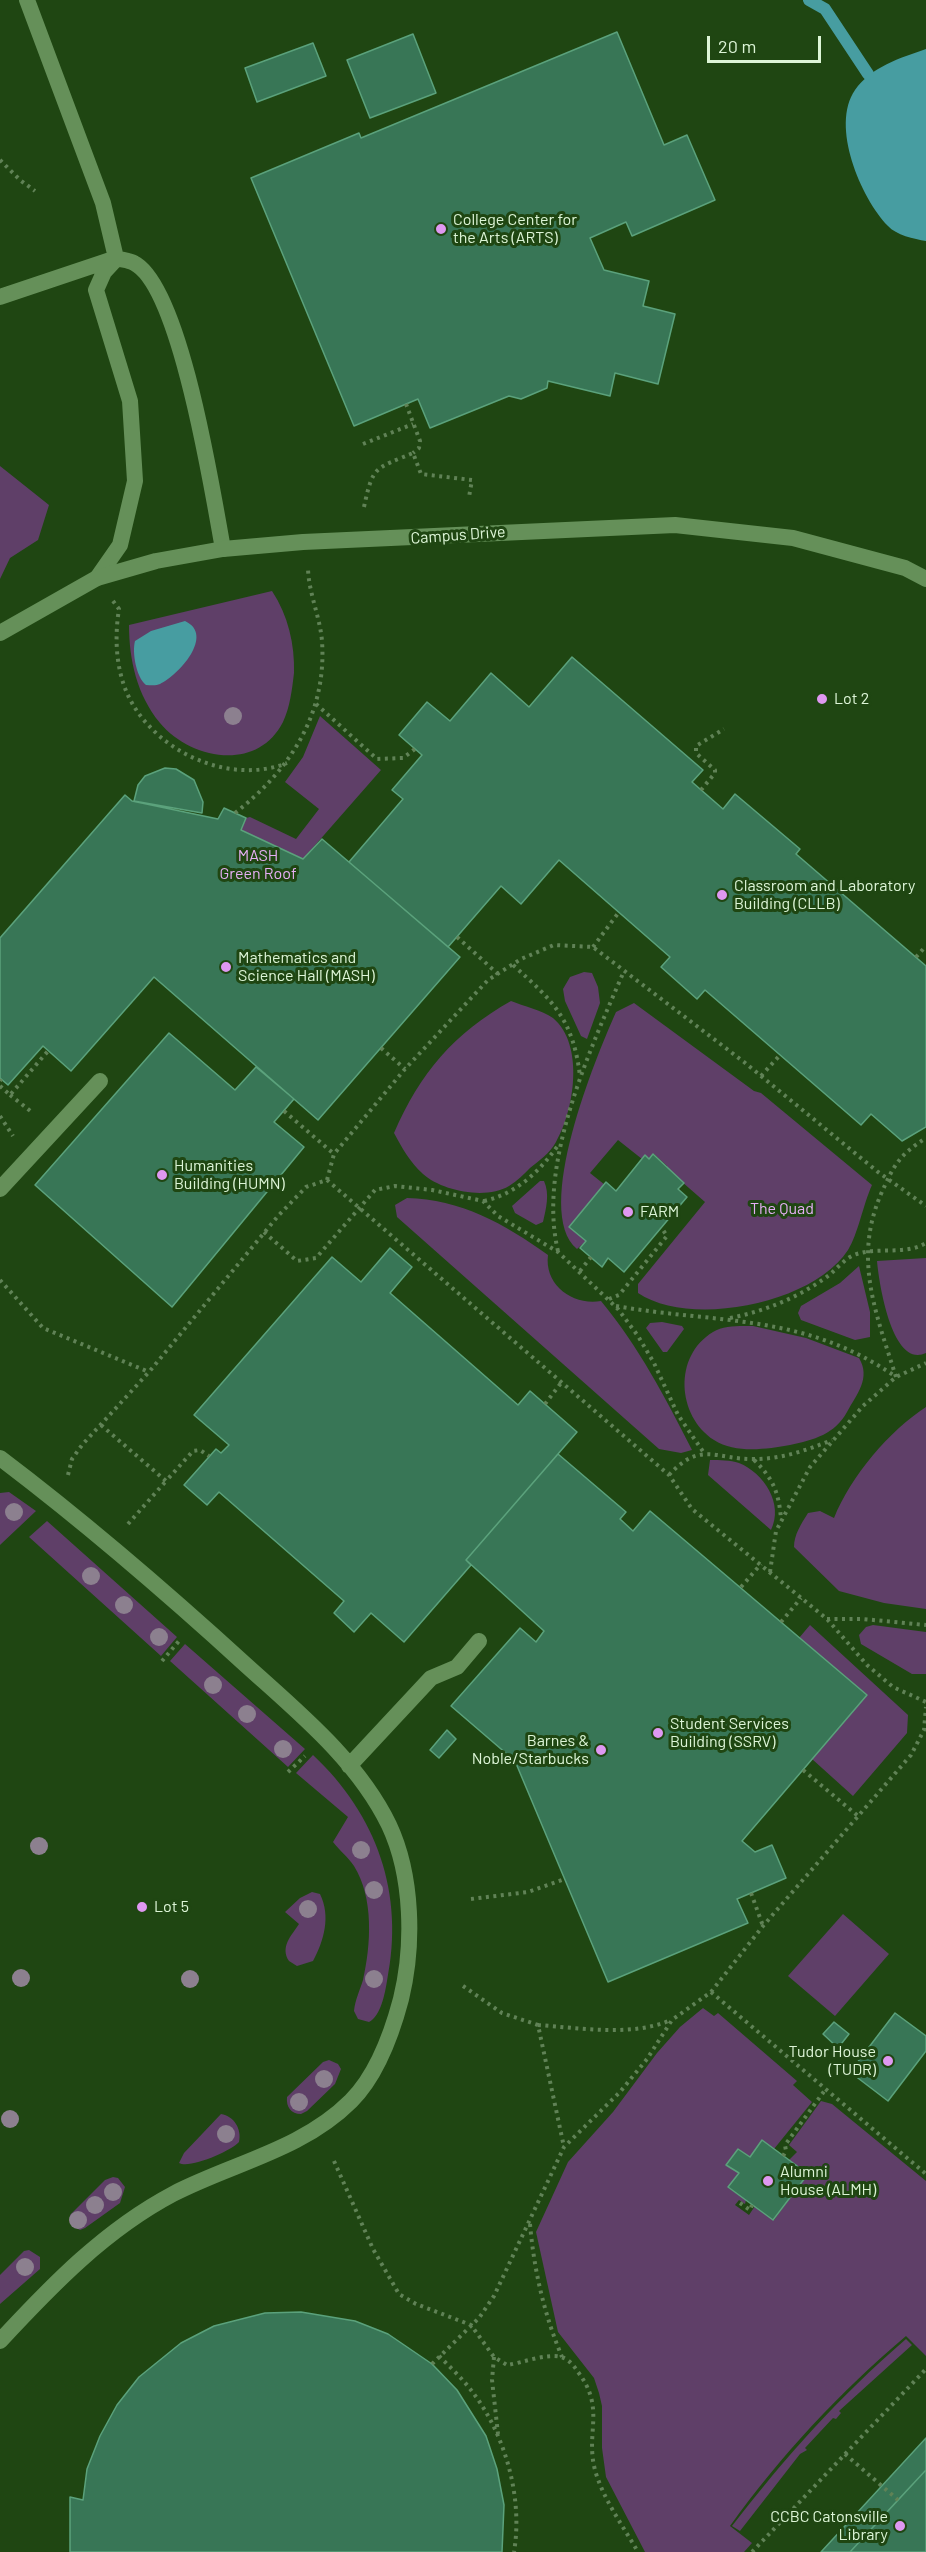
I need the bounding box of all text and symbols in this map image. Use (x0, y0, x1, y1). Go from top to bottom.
scale bar (710, 24, 824, 62)
text: 20 m (718, 35, 756, 57)
place label: College Center for the Arts (ARTS) (453, 210, 577, 248)
marker: College Center for the Arts (ARTS) (434, 222, 448, 236)
street label: Campus Drive (410, 522, 506, 548)
place label: Lot 2 (834, 689, 869, 709)
marker: Lot 2 (815, 692, 829, 706)
park label: MASH Green Roof (219, 846, 297, 884)
place label: Classroom and Laboratory Building (CLLB) (734, 876, 915, 914)
marker: Classroom and Laboratory Building (CLLB) (715, 888, 729, 902)
place label: Mathematics and Science Hall (MASH) (238, 948, 375, 986)
marker: Mathematics and Science Hall (MASH) (219, 960, 233, 974)
place label: Humanities Building (HUMN) (174, 1156, 285, 1194)
marker: Humanities Building (HUMN) (155, 1168, 169, 1182)
park label: The Quad (750, 1199, 814, 1219)
place label: FARM (640, 1202, 679, 1222)
marker: FARM (621, 1205, 635, 1219)
place label: Student Services Building (SSRV) (670, 1714, 789, 1752)
marker: Student Services Building (SSRV) (651, 1726, 665, 1740)
place label: Barnes & Noble/Starbucks (472, 1731, 589, 1769)
marker: Barnes & Noble/Starbucks (594, 1743, 608, 1757)
place label: Lot 5 (154, 1897, 189, 1917)
marker: Lot 5 (135, 1900, 149, 1914)
place label: Tudor House (TUDR) (789, 2042, 876, 2080)
marker: Tudor House (TUDR) (881, 2054, 895, 2068)
place label: Alumni House (ALMH) (780, 2162, 876, 2200)
marker: Alumni House (ALMH) (761, 2174, 775, 2188)
place label: CCBC Catonsville Library (770, 2507, 888, 2545)
marker: CCBC Catonsville Library (893, 2519, 907, 2533)

